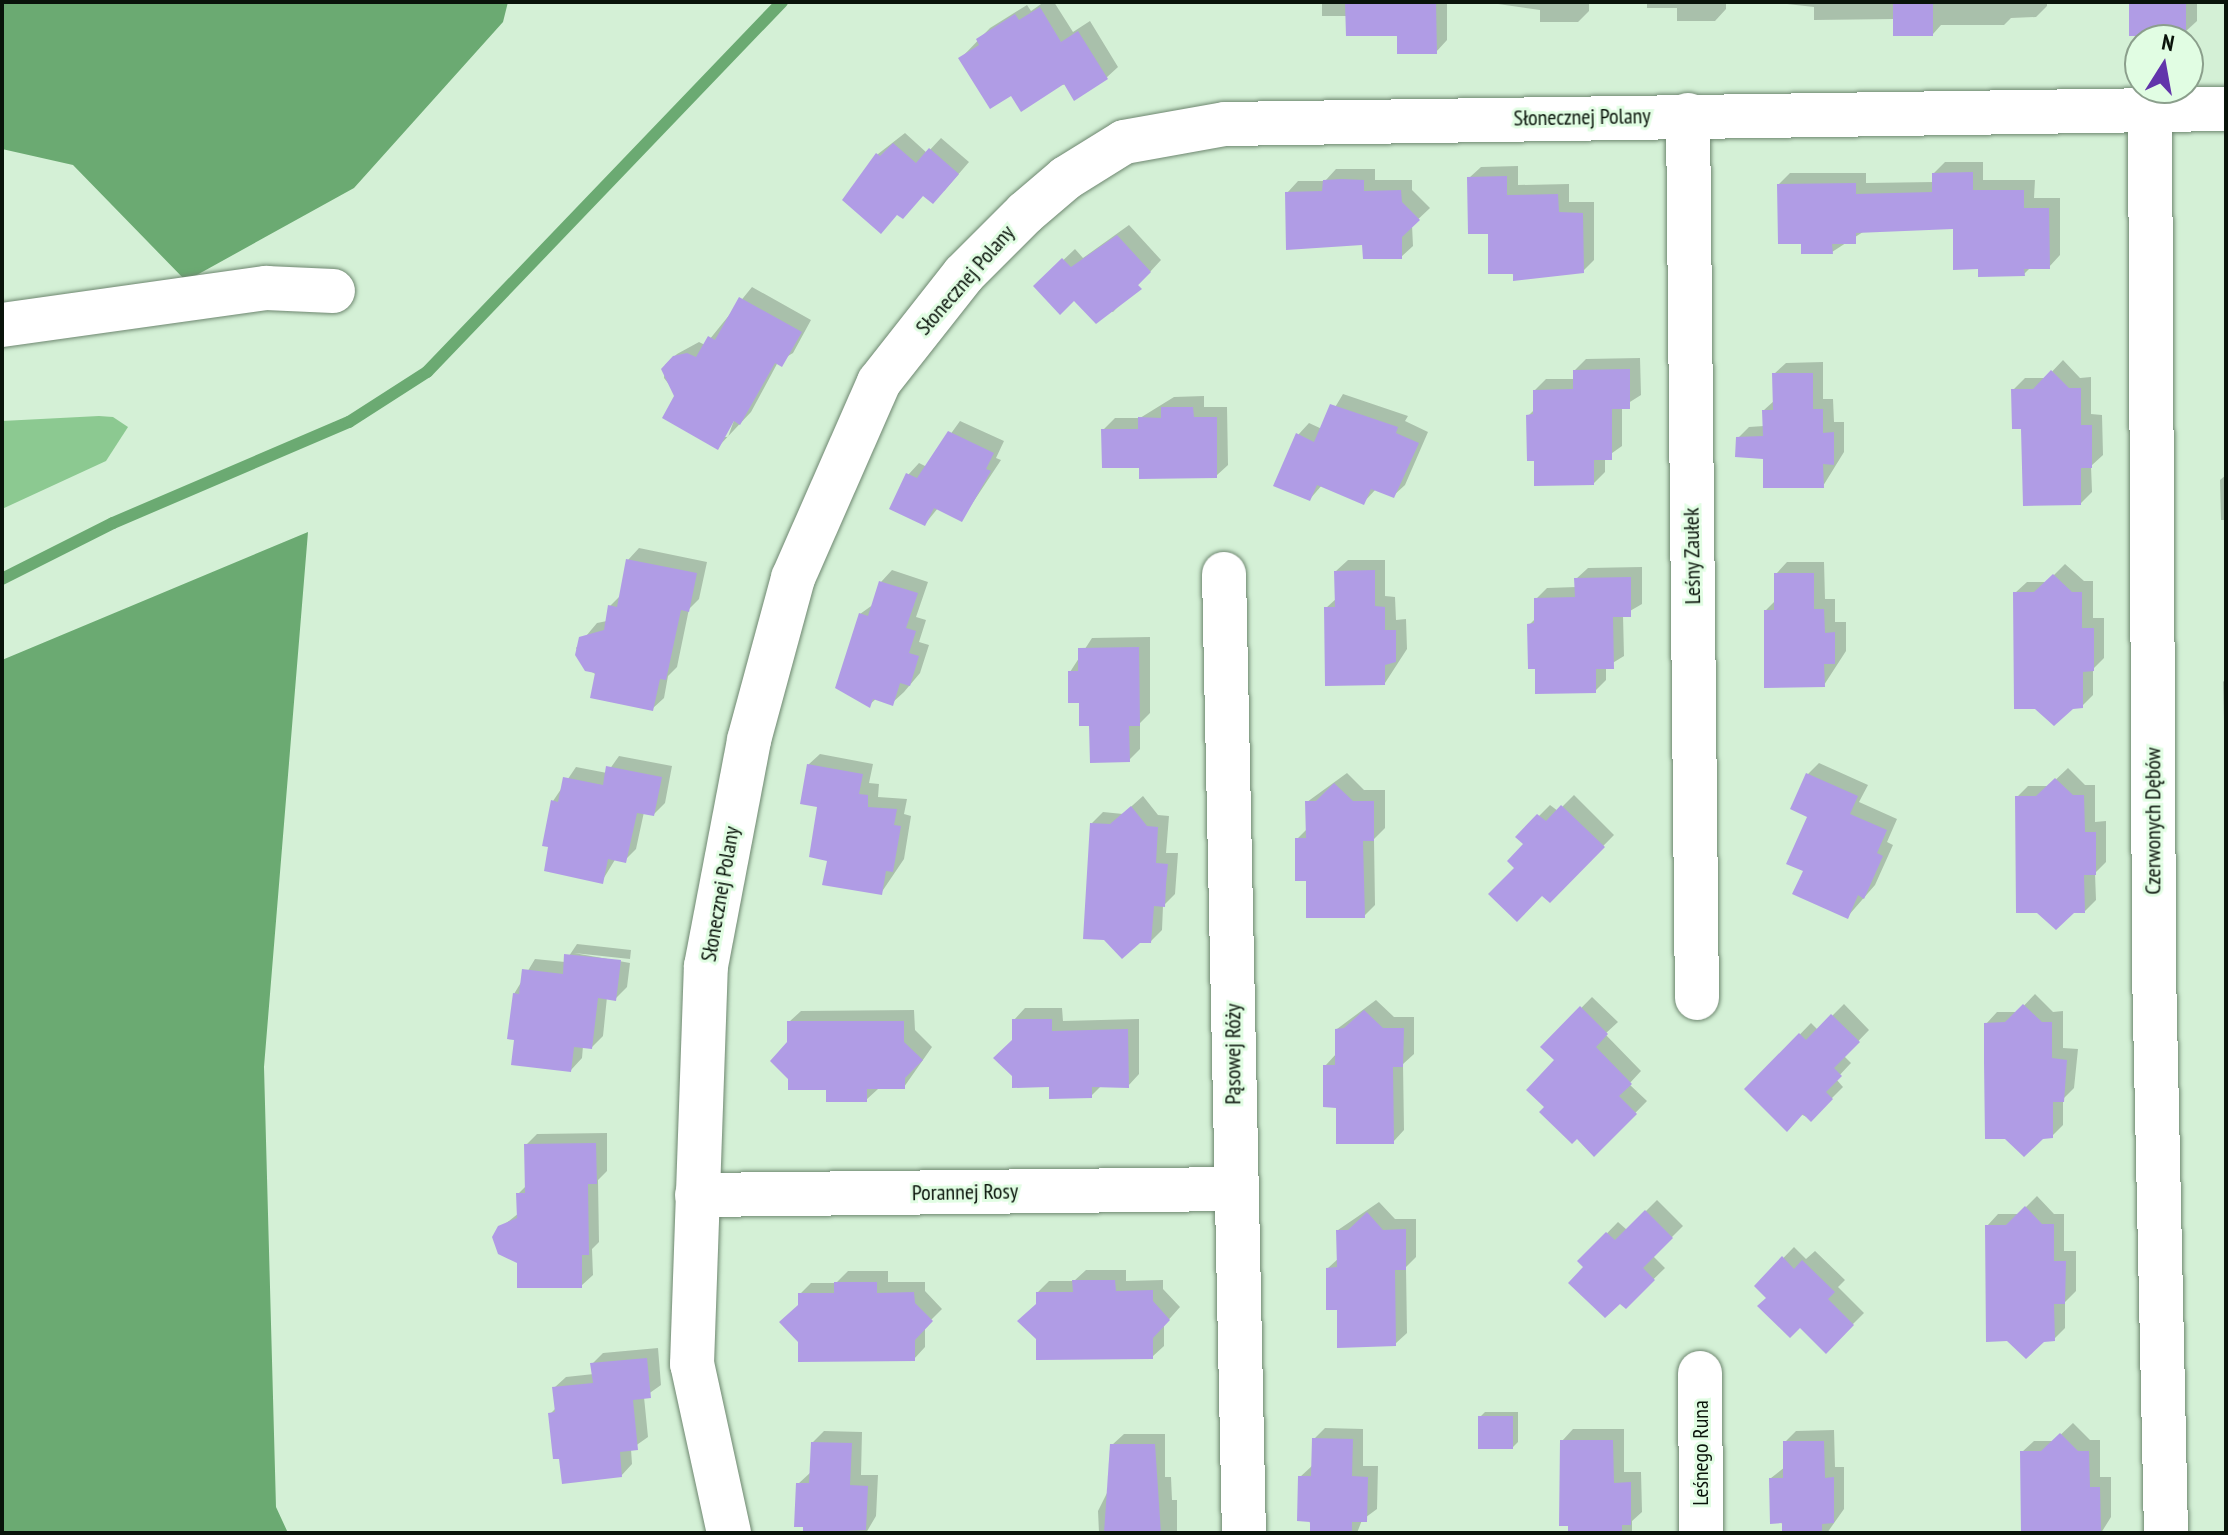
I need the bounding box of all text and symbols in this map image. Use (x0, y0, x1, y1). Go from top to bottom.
north arrow (2124, 24, 2204, 104)
text: N (2160, 28, 2177, 57)
street label: Słonecznej Polany (1513, 103, 1651, 131)
street label: Słonecznej Polany (910, 220, 1020, 340)
street label: Leśny Zaułek (1678, 507, 1706, 605)
street label: Czerwonych Dębów (2140, 747, 2166, 895)
street label: Słonecznej Polany (695, 824, 745, 964)
street label: Pąsowej Róży (1220, 1003, 1246, 1105)
street label: Porannej Rosy (912, 1178, 1018, 1206)
street label: Leśnego Runa (1688, 1400, 1714, 1506)

